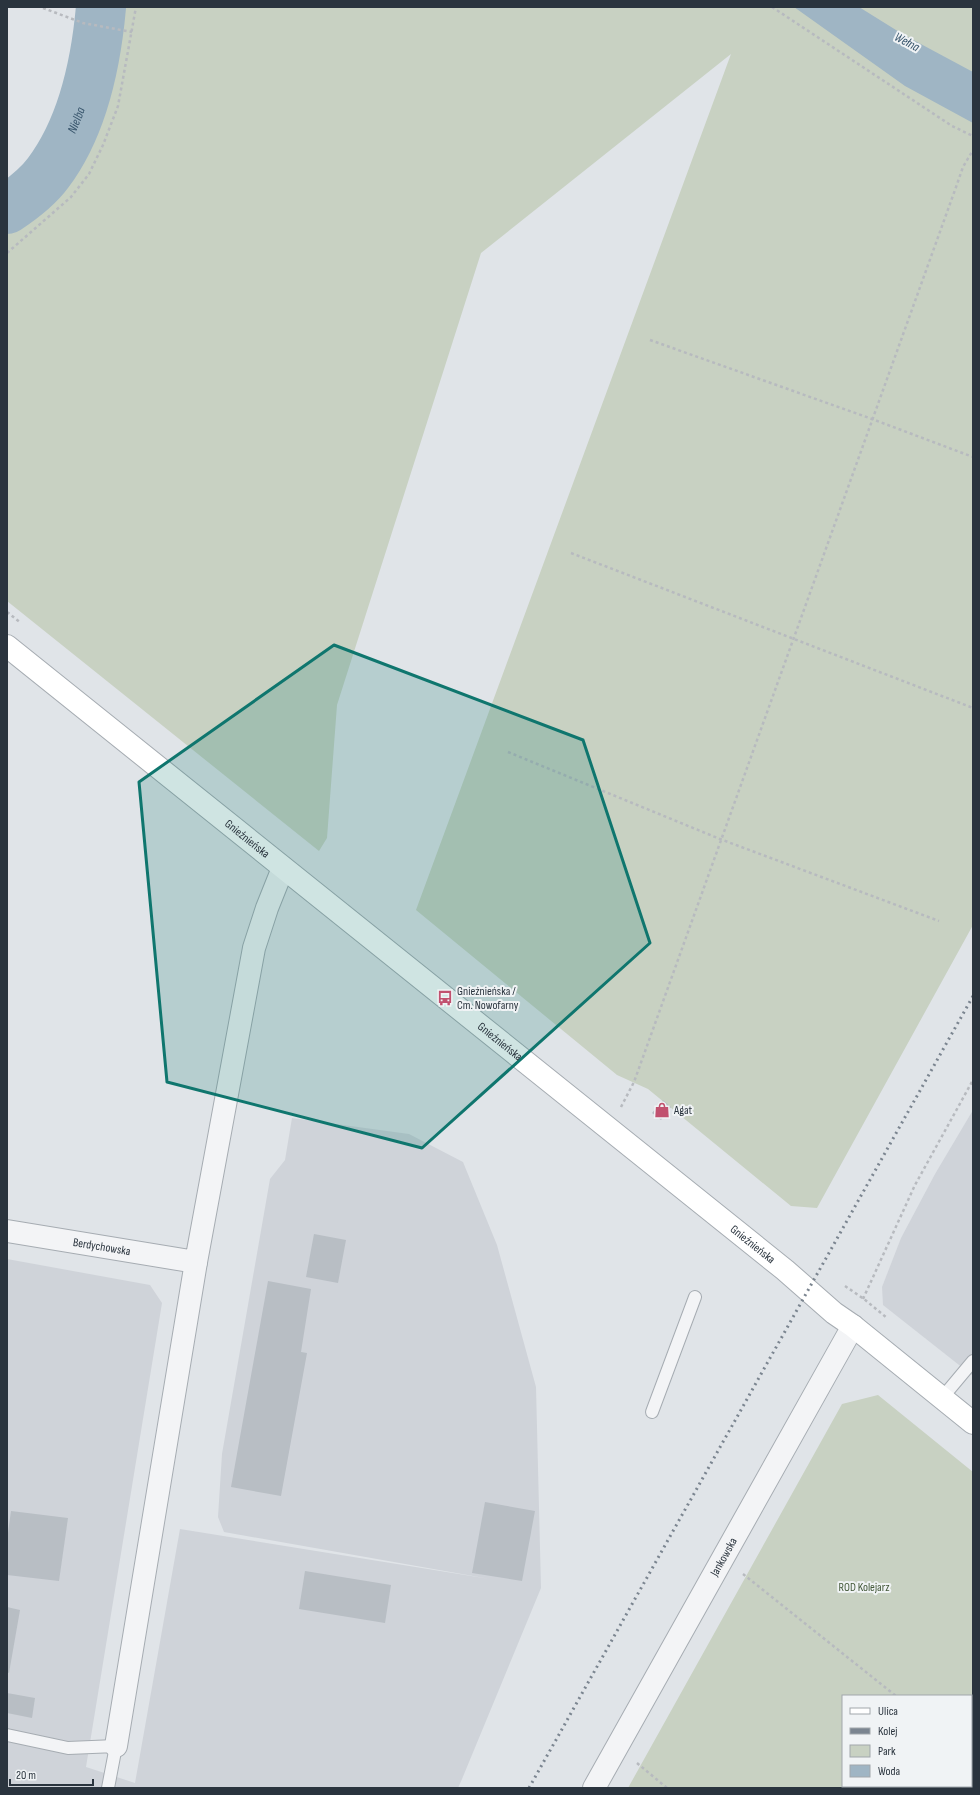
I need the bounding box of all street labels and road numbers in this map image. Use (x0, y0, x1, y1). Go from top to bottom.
street label: Gnieźnieńska (222, 816, 273, 861)
street label: Gnieźnieńska (474, 1019, 526, 1064)
street label: Gnieźnieńska (727, 1222, 779, 1267)
street label: Berdychowska (72, 1234, 132, 1259)
street label: Jankowska (706, 1535, 741, 1580)

